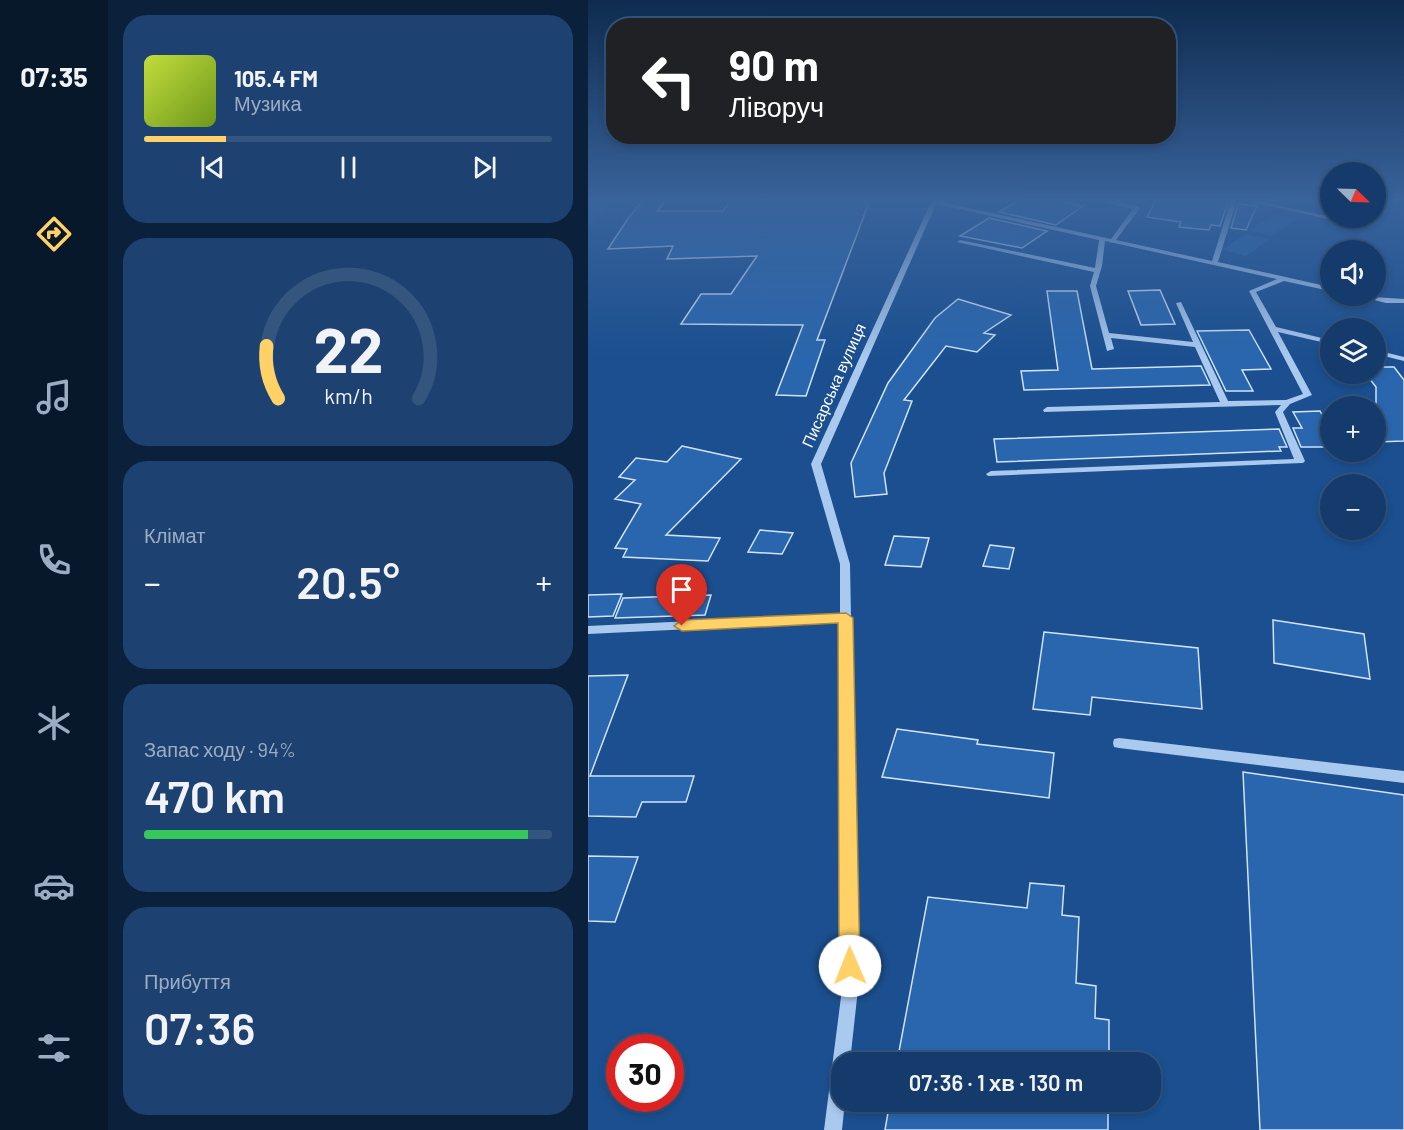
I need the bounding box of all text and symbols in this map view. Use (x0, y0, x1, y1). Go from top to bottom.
text: 90 m (729, 39, 819, 89)
icon: left (630, 42, 708, 120)
text: 07:35 (20, 60, 88, 92)
text: 105.4 FM (234, 65, 318, 91)
text: Ліворуч (729, 90, 824, 122)
text: Музика (234, 91, 302, 115)
icon: previous (196, 151, 229, 184)
icon: pause (332, 151, 365, 184)
icon: next (468, 151, 501, 184)
north arrow (1320, 162, 1386, 228)
map controls (1320, 162, 1386, 540)
icon: directions (33, 213, 75, 255)
button: sound (1320, 240, 1386, 306)
text: 22 (313, 311, 383, 385)
button: layers (1320, 318, 1386, 384)
street label: Писарська вулиця (797, 320, 869, 450)
icon: music (33, 376, 75, 418)
text: km/h (324, 383, 372, 408)
button: + (1320, 396, 1386, 462)
button: − (1320, 474, 1386, 540)
text: Клімат (144, 523, 205, 547)
icon: phone (33, 539, 75, 581)
text: 20.5° (296, 554, 400, 608)
text: − (144, 562, 161, 602)
text: + (535, 562, 552, 602)
pin (656, 564, 707, 626)
icon: arrive (665, 573, 698, 606)
icon: climate (33, 702, 75, 744)
text: Запас ходу · 94% (144, 737, 296, 761)
text: 470 km (144, 768, 285, 822)
icon: car (33, 865, 75, 907)
position arrow (818, 934, 882, 998)
text: Прибуття (144, 969, 231, 993)
text: 07:36 (144, 1000, 255, 1054)
icon: filters (33, 1027, 75, 1069)
speed limit sign: 30 (606, 1034, 684, 1112)
text: 07:36 · 1 хв · 130 m (909, 1069, 1083, 1095)

